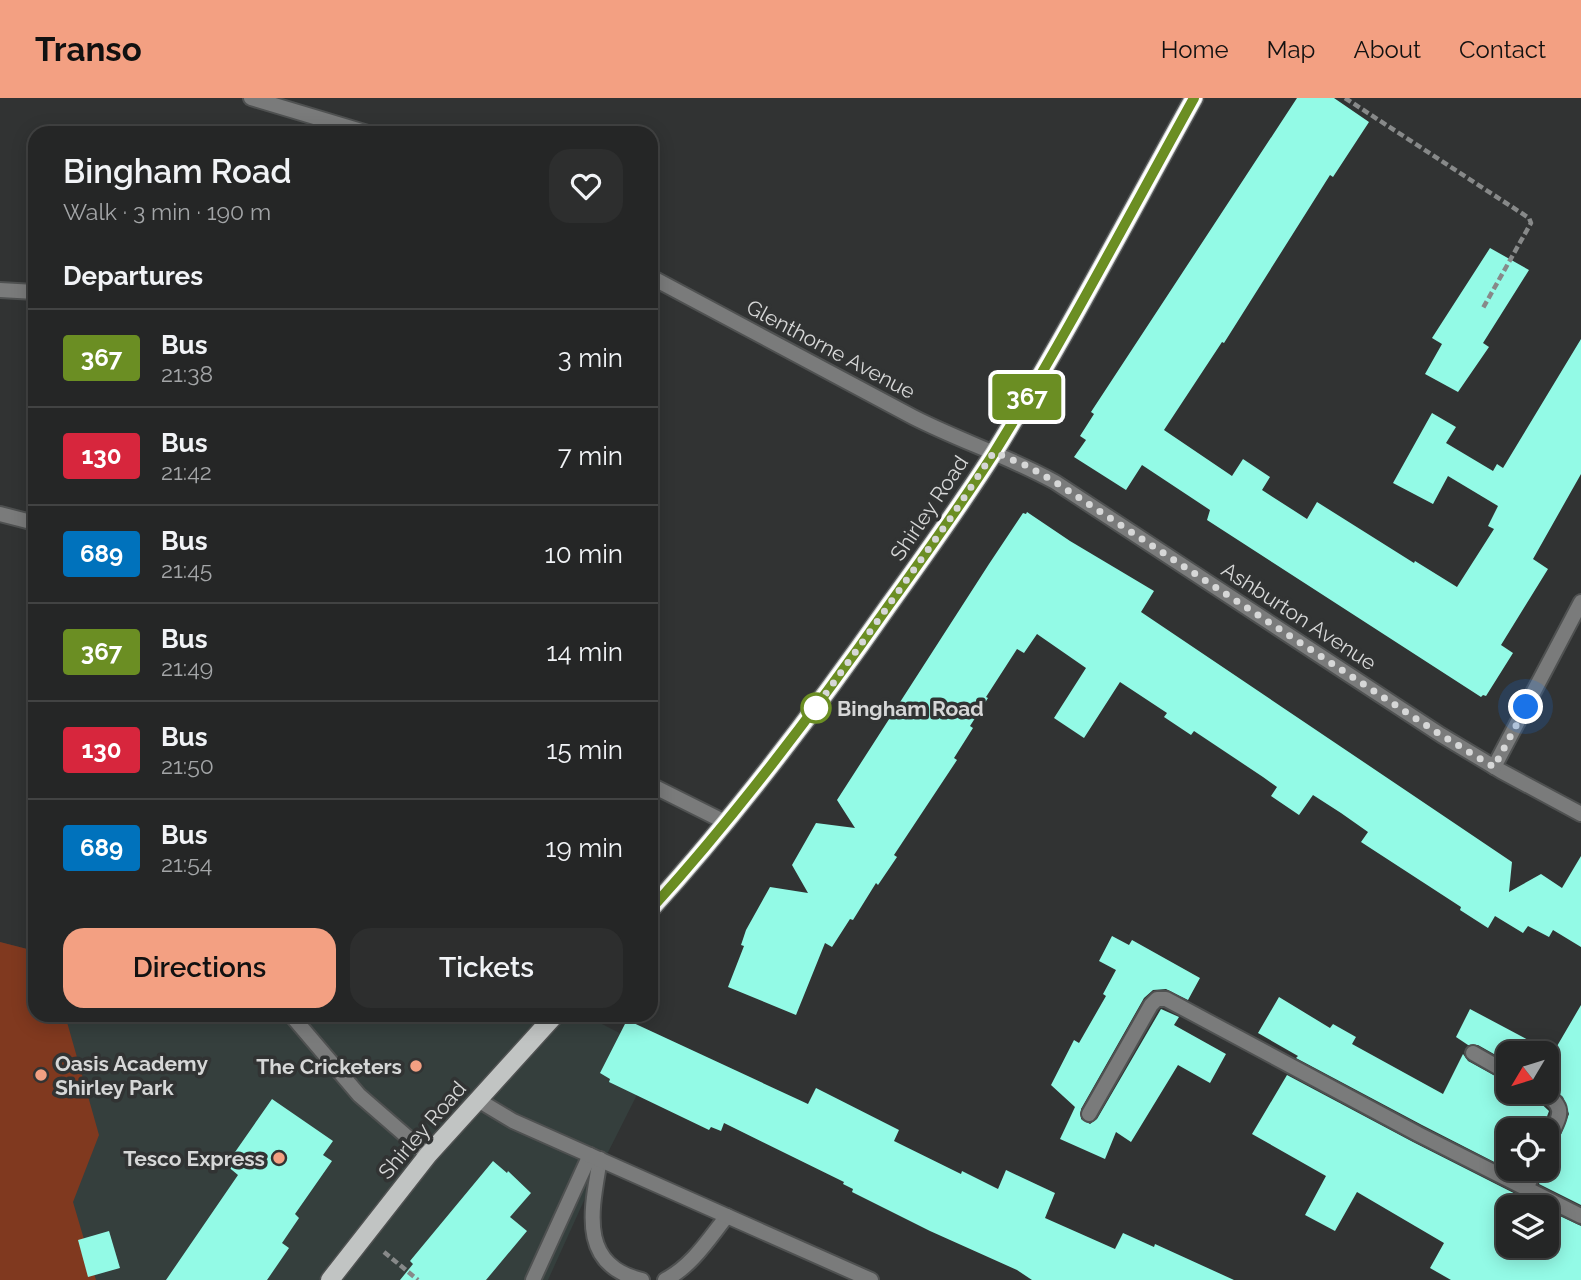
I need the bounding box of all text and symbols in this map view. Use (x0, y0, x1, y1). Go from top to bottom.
text: Transo (35, 30, 142, 69)
text: Home (1161, 35, 1229, 64)
text: Map (1267, 35, 1315, 64)
text: About (1353, 35, 1421, 64)
text: Contact (1459, 35, 1546, 64)
button: heart (549, 149, 623, 223)
text: Bingham Road (63, 152, 292, 191)
text: Walk · 3 min · 190 m (63, 198, 271, 225)
text: Departures (63, 261, 203, 291)
street label: Glenthorne Avenue (742, 294, 920, 404)
text: Bus (161, 330, 208, 360)
text: 367 (81, 343, 122, 372)
text: 3 min (558, 343, 623, 373)
text: 21:38 (161, 360, 213, 387)
line badge: 367 (987, 374, 1067, 420)
text: 367 (1006, 382, 1048, 411)
text: Bus (161, 428, 208, 458)
text: 130 (82, 441, 121, 470)
text: 7 min (558, 441, 623, 471)
street label: Shirley Road (885, 451, 973, 565)
text: 21:42 (161, 458, 212, 485)
text: Bus (161, 526, 208, 556)
text: 689 (80, 539, 123, 568)
text: 10 min (545, 539, 623, 569)
text: 21:45 (161, 556, 212, 583)
street label: Ashburton Avenue (1217, 557, 1381, 675)
text: Bus (161, 624, 208, 654)
text: 367 (81, 637, 122, 666)
text: 14 min (546, 637, 623, 667)
text: 21:49 (161, 654, 213, 681)
your location (1508, 689, 1543, 724)
marker: Bingham Road (801, 693, 831, 723)
place label: Bingham Road (837, 696, 984, 721)
text: Bus (161, 722, 208, 752)
text: 130 (82, 735, 121, 764)
text: 15 min (546, 735, 623, 765)
text: 21:50 (161, 752, 214, 779)
text: Bus (161, 820, 208, 850)
text: 689 (80, 833, 123, 862)
text: 19 min (545, 833, 623, 863)
text: 21:54 (161, 850, 212, 877)
button: Directions (63, 928, 336, 1008)
button: Tickets (350, 928, 623, 1008)
north arrow (1496, 1041, 1559, 1104)
map controls (1496, 1041, 1559, 1258)
place label: Oasis Academy Shirley Park (55, 1051, 208, 1100)
place label: The Cricketers (256, 1054, 402, 1079)
marker: The Cricketers (408, 1058, 424, 1074)
marker: Oasis Academy Shirley Park (33, 1067, 49, 1083)
street label: Shirley Road (373, 1076, 471, 1184)
button: locate (1496, 1118, 1559, 1181)
place label: Tesco Express (123, 1146, 265, 1171)
marker: Tesco Express (271, 1150, 287, 1166)
button: layers (1496, 1195, 1559, 1258)

